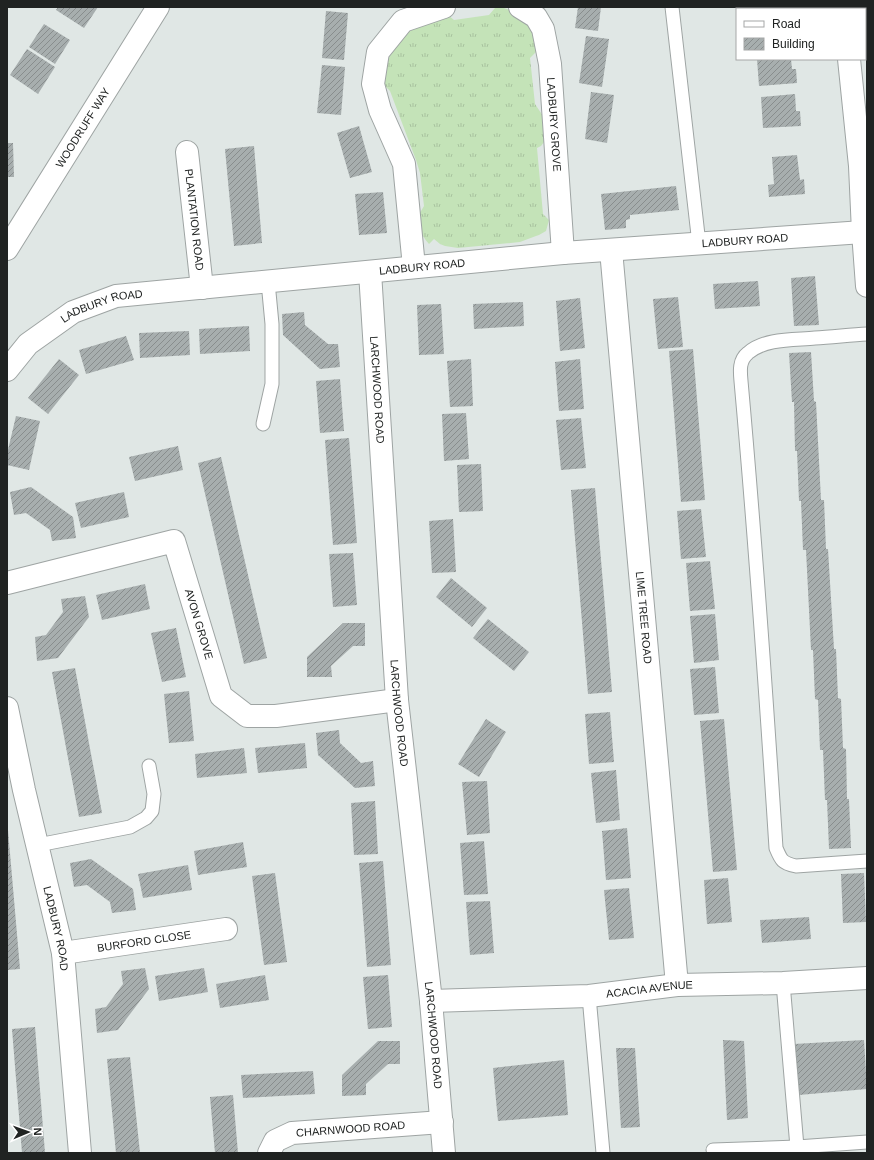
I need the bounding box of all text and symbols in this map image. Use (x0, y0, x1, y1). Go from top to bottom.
legend (736, 8, 866, 60)
text: Road (772, 17, 801, 31)
text: Building (772, 37, 815, 51)
street label: LADBURY GROVE (545, 77, 563, 172)
street label: WOODRUFF WAY (53, 85, 112, 170)
street label: PLANTATION ROAD (183, 168, 206, 271)
street label: LADBURY ROAD (701, 231, 789, 249)
street label: LADBURY ROAD (378, 256, 466, 277)
street label: LADBURY ROAD (58, 287, 143, 325)
street label: LARCHWOOD ROAD (368, 336, 387, 444)
street label: LIME TREE ROAD (634, 571, 654, 664)
street label: AVON GROVE (183, 587, 216, 661)
street label: LARCHWOOD ROAD (388, 659, 410, 767)
street label: LADBURY ROAD (41, 885, 70, 971)
street label: BURFORD CLOSE (96, 928, 192, 954)
street label: ACACIA AVENUE (605, 979, 693, 1000)
street label: LARCHWOOD ROAD (423, 981, 444, 1089)
north arrow (8, 1112, 48, 1152)
street label: CHARNWOOD ROAD (296, 1119, 406, 1139)
text: N (32, 1127, 44, 1136)

